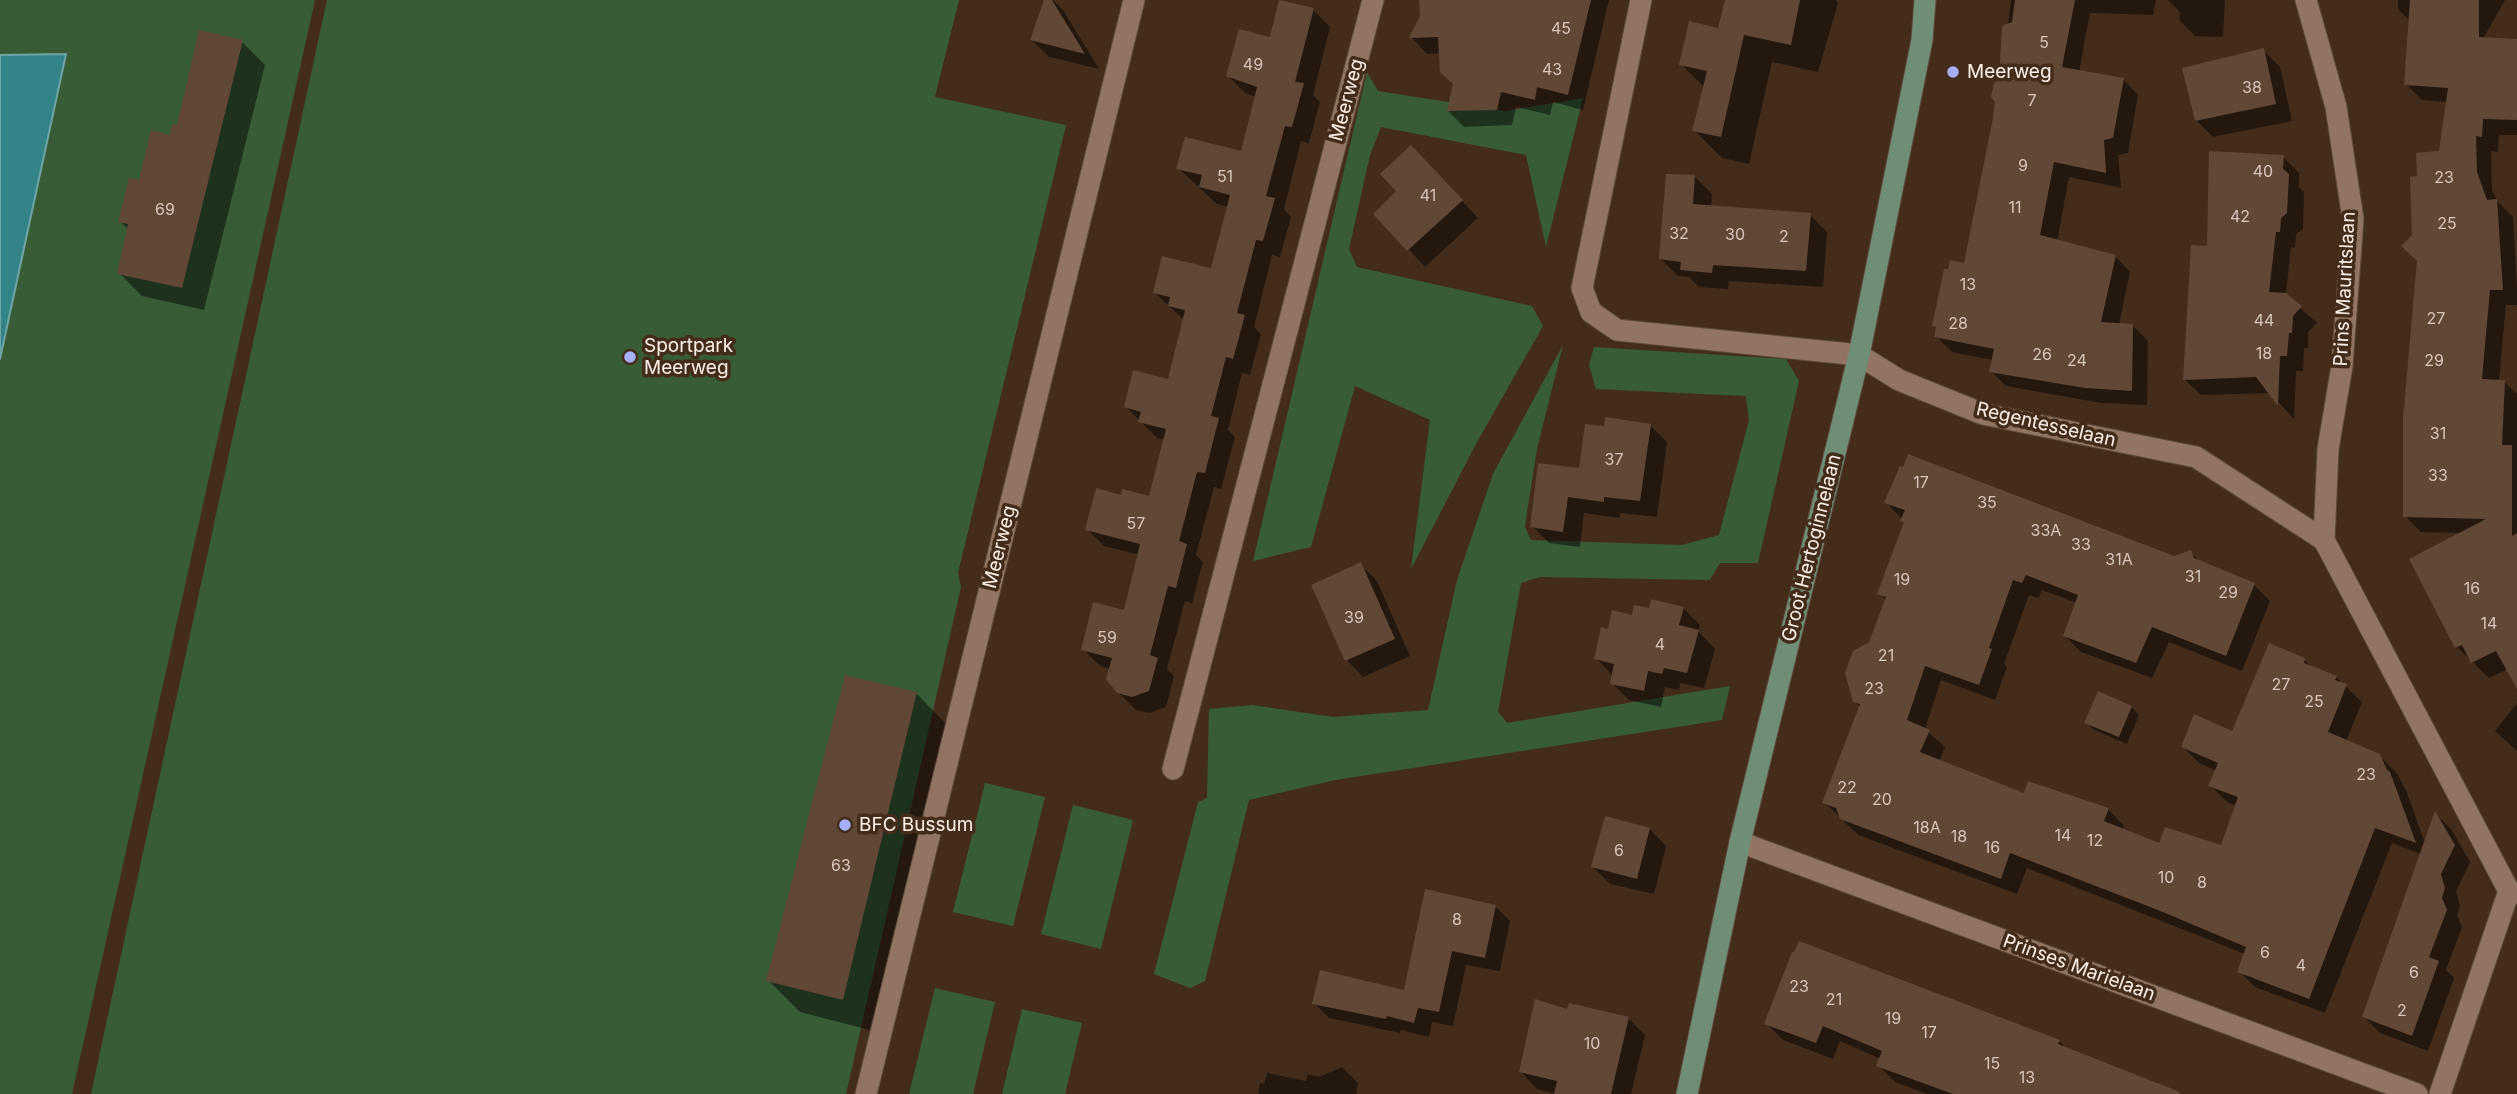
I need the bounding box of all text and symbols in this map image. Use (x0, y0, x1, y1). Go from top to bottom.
house number: 45 (1551, 19, 1571, 39)
house number: 5 (2039, 33, 2049, 53)
house number: 49 (1243, 55, 1263, 75)
street label: Meerweg (1325, 56, 1369, 144)
house number: 43 (1542, 60, 1562, 80)
place label: Meerweg (1967, 61, 2052, 83)
marker: Meerweg (1945, 64, 1961, 80)
house number: 38 (2242, 78, 2262, 98)
house number: 7 (2027, 91, 2037, 111)
house number: 9 (2018, 156, 2028, 176)
house number: 40 (2253, 162, 2273, 182)
house number: 51 (1217, 167, 1233, 187)
house number: 23 (2434, 168, 2454, 188)
house number: 41 (1420, 186, 1436, 206)
house number: 11 (2008, 198, 2022, 218)
house number: 69 (155, 200, 175, 220)
house number: 42 (2230, 207, 2250, 227)
street label: Prins Mauritslaan (2330, 211, 2360, 367)
house number: 25 (2437, 214, 2457, 234)
house number: 32 (1669, 224, 1689, 244)
house number: 30 (1725, 225, 1745, 245)
house number: 2 (1779, 227, 1789, 247)
house number: 13 (1960, 275, 1976, 295)
house number: 27 (2427, 309, 2445, 329)
house number: 44 (2254, 311, 2274, 331)
house number: 28 (1948, 314, 1968, 334)
place label: Sportpark Meerweg (644, 335, 733, 379)
house number: 18 (2256, 344, 2272, 364)
house number: 26 (2032, 345, 2052, 365)
marker: Sportpark Meerweg (622, 349, 638, 365)
house number: 24 (2067, 351, 2087, 371)
house number: 29 (2424, 351, 2444, 371)
street label: Regentesselaan (1974, 398, 2118, 452)
house number: 31 (2430, 424, 2446, 444)
house number: 37 (1605, 450, 1623, 470)
street label: Groot Hertoginnelaan (1778, 452, 1846, 644)
house number: 33 (2428, 466, 2448, 486)
house number: 17 (1913, 473, 1929, 493)
house number: 35 (1977, 493, 1997, 513)
street label: Meerweg (979, 503, 1021, 591)
house number: 57 (1127, 514, 1145, 534)
house number: 33A (2031, 521, 2061, 541)
house number: 33 (2071, 535, 2091, 555)
house number: 31A (2105, 550, 2133, 570)
house number: 31 (2185, 567, 2201, 587)
house number: 19 (1894, 570, 1910, 590)
house number: 16 (2464, 579, 2480, 599)
house number: 29 (2218, 583, 2238, 603)
house number: 39 (1344, 608, 1364, 628)
house number: 14 (2481, 614, 2497, 634)
house number: 59 (1097, 628, 1117, 648)
house number: 4 (1655, 635, 1665, 655)
house number: 21 (1878, 646, 1894, 666)
house number: 27 (2272, 675, 2290, 695)
house number: 23 (1864, 679, 1884, 699)
house number: 25 (2304, 692, 2324, 712)
house number: 23 (2356, 765, 2376, 785)
house number: 22 (1837, 778, 1857, 798)
house number: 20 (1872, 790, 1892, 810)
place label: BFC Bussum (859, 814, 973, 836)
marker: BFC Bussum (837, 817, 853, 833)
house number: 18A (1913, 818, 1941, 838)
house number: 14 (2055, 826, 2071, 846)
house number: 18 (1951, 827, 1967, 847)
house number: 12 (2087, 831, 2103, 851)
house number: 16 (1984, 838, 2000, 858)
house number: 6 (1614, 841, 1624, 861)
house number: 63 (831, 856, 851, 876)
house number: 10 (2158, 868, 2174, 888)
house number: 8 (2197, 873, 2207, 893)
house number: 8 (1452, 910, 1462, 930)
street label: Prinses Marielaan (2000, 930, 2158, 1006)
house number: 6 (2260, 943, 2270, 963)
house number: 4 (2296, 956, 2306, 976)
house number: 6 (2409, 963, 2419, 983)
house number: 23 (1789, 977, 1809, 997)
house number: 21 (1826, 990, 1842, 1010)
house number: 2 (2397, 1001, 2407, 1021)
house number: 19 (1885, 1009, 1901, 1029)
house number: 17 (1921, 1023, 1937, 1043)
house number: 10 (1584, 1034, 1600, 1054)
house number: 15 (1984, 1054, 2000, 1074)
house number: 13 (2019, 1068, 2035, 1088)

